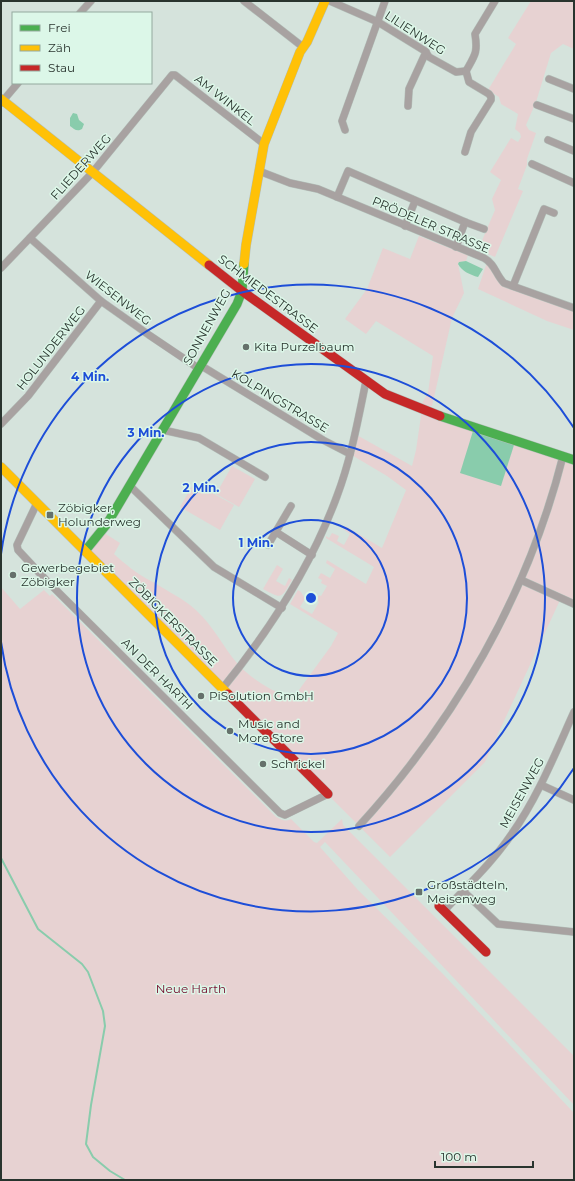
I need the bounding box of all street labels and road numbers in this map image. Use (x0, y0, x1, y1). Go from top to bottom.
street label: LILIENWEG (382, 7, 448, 58)
street label: AM WINKEL (192, 71, 259, 128)
street label: FLIEDERWEG (47, 131, 114, 203)
street label: PRÖDELER STRASSE (370, 193, 492, 256)
street label: SCHMIEDESTRASSE (216, 251, 321, 336)
street label: WIESENWEG (82, 267, 155, 328)
street label: SONNENWEG (179, 286, 234, 368)
street label: HOLUNDERWEG (13, 302, 88, 393)
street label: KOLPINGSTRASSE (229, 366, 332, 435)
street label: ZÖBIGKERSTRASSE (126, 574, 221, 669)
street label: AN DER HARTH (119, 635, 196, 712)
street label: MEISENWEG (496, 755, 547, 831)

